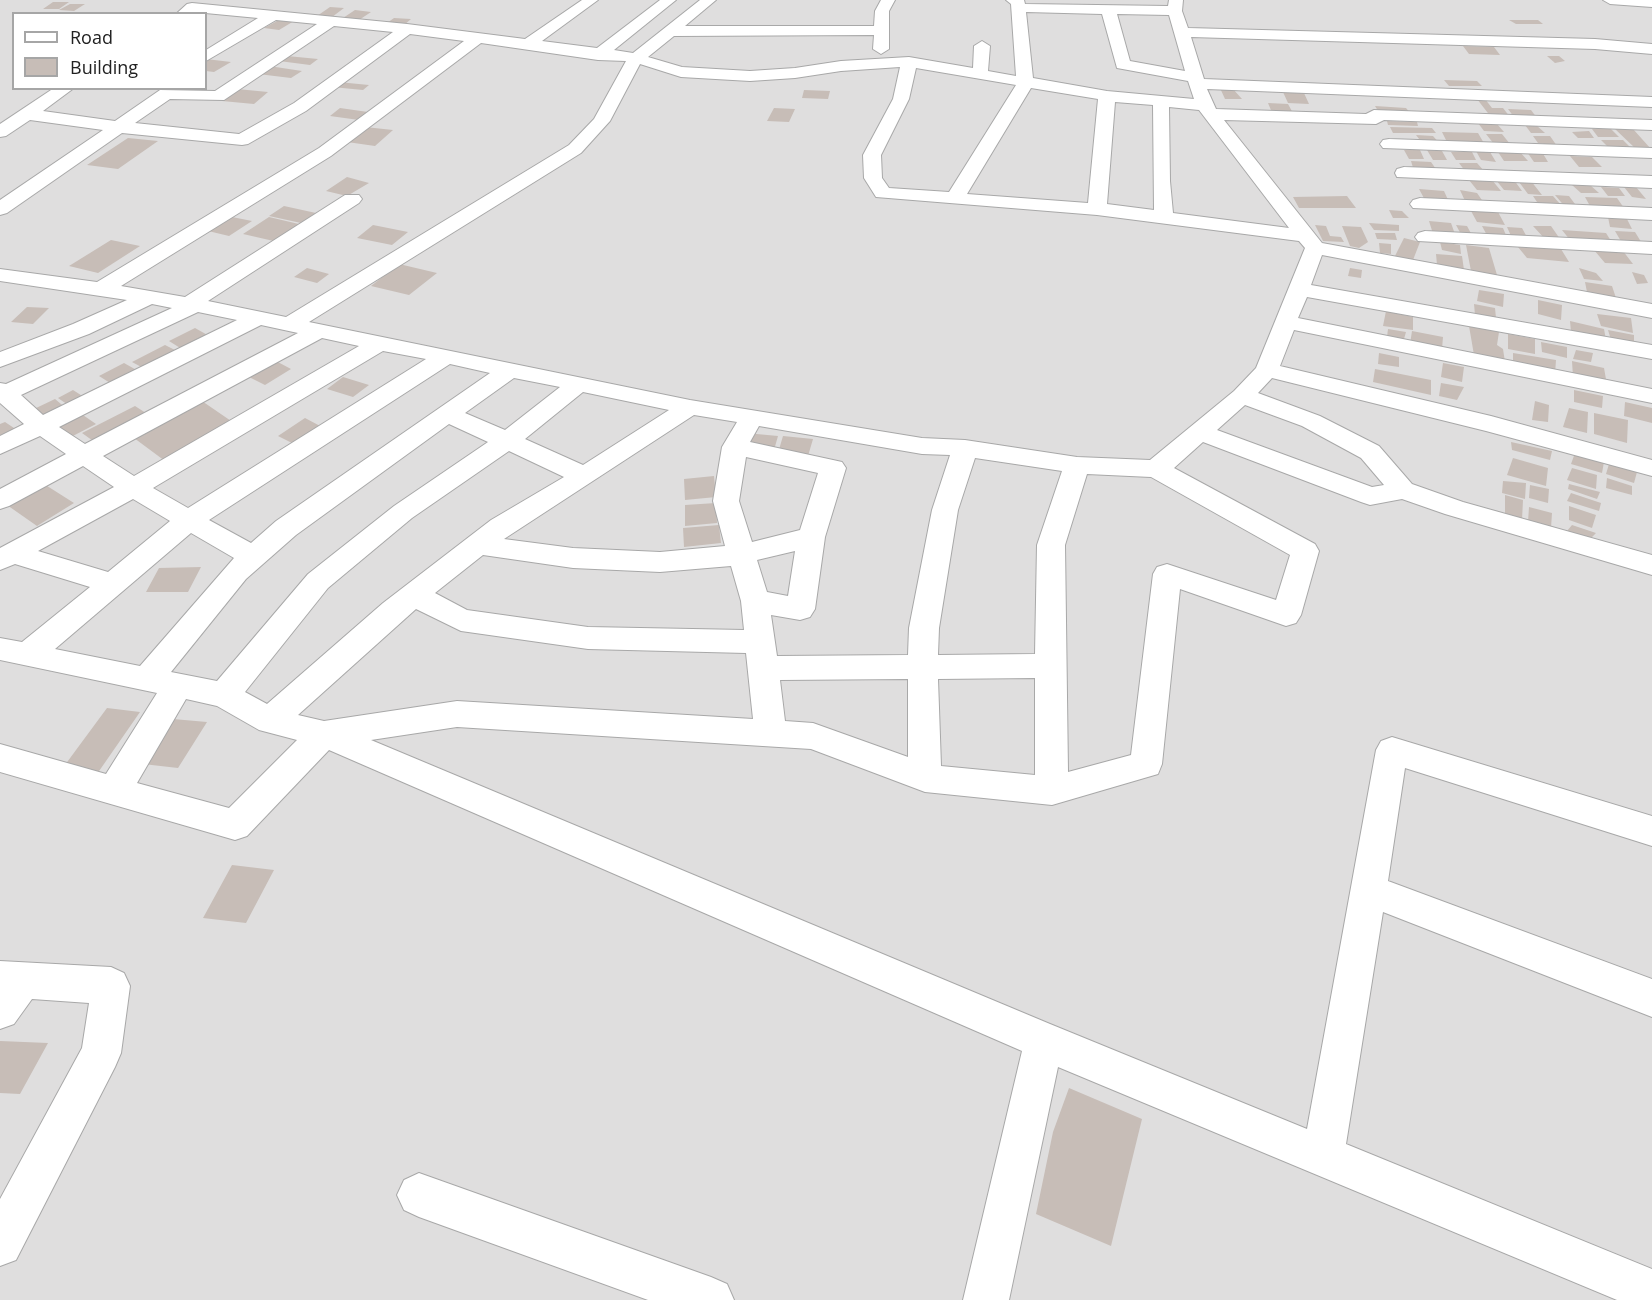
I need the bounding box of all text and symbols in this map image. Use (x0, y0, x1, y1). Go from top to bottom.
legend (12, 12, 207, 90)
text: Road (70, 25, 113, 49)
text: Building (70, 55, 138, 79)

